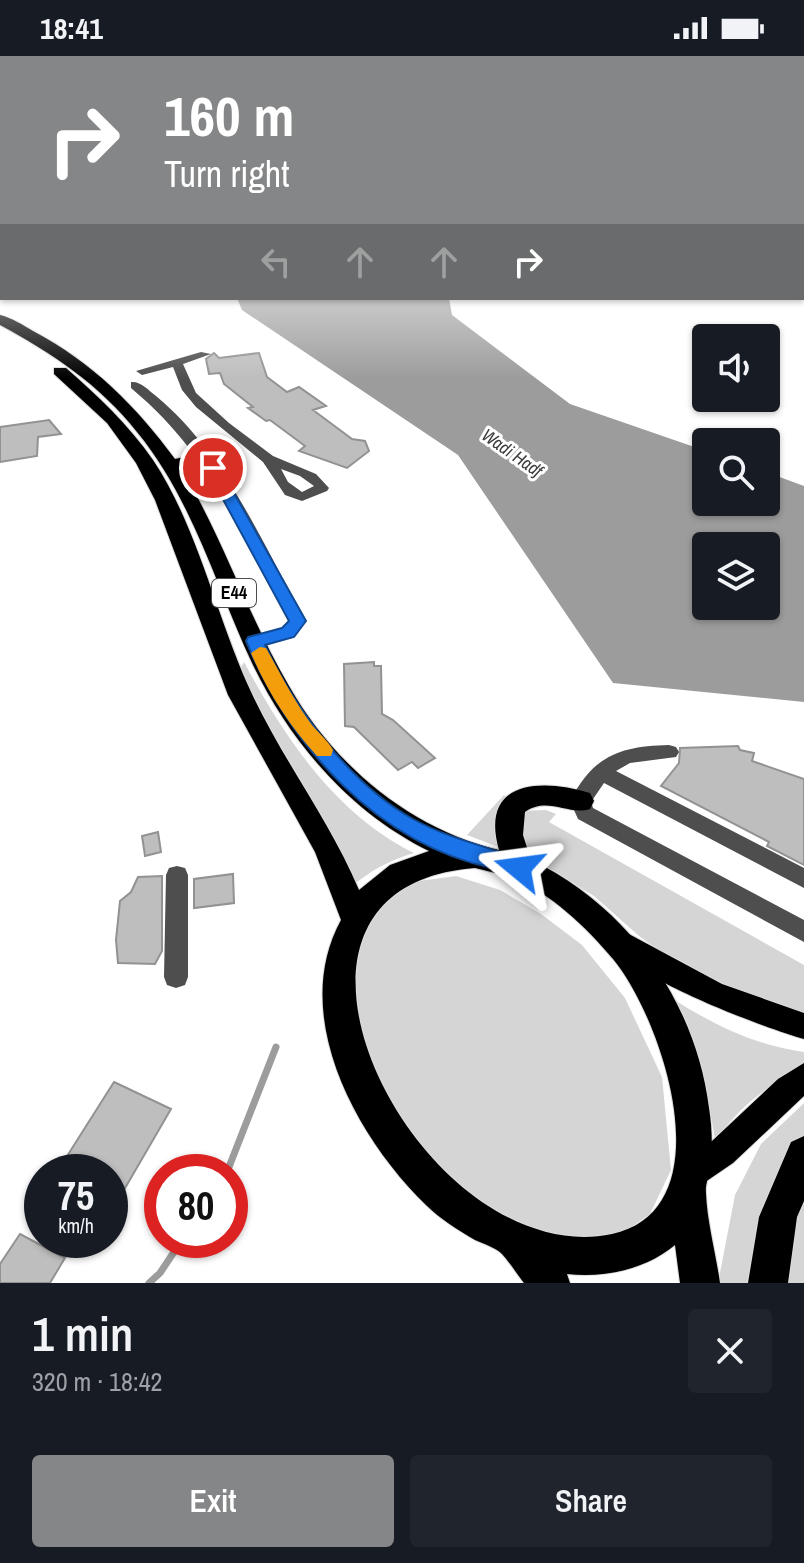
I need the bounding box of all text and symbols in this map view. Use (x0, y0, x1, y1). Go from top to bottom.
text: 18:41 (40, 8, 103, 48)
text: 160 m (164, 78, 294, 153)
icon: right (32, 88, 136, 192)
text: Turn right (164, 150, 289, 198)
icon: left (254, 240, 298, 284)
icon: ahead (338, 240, 382, 284)
icon: ahead (422, 240, 466, 284)
icon: right (506, 240, 550, 284)
map controls (692, 324, 780, 620)
button: sound (692, 324, 780, 412)
water label: Wadi Hadf (477, 422, 549, 484)
button: search (692, 428, 780, 516)
pin (179, 434, 247, 502)
icon: arrive (191, 446, 235, 490)
button: layers (692, 532, 780, 620)
road number: E44 (212, 579, 256, 607)
position arrow (477, 826, 561, 910)
speed limit sign: 80 (144, 1154, 248, 1258)
text: 75 (58, 1169, 94, 1222)
text: km/h (58, 1212, 94, 1239)
text: 1 min (32, 1301, 133, 1366)
button: close (688, 1309, 772, 1393)
text: 320 m · 18:42 (32, 1364, 162, 1399)
button: Exit (32, 1455, 394, 1547)
button: Share (410, 1455, 772, 1547)

